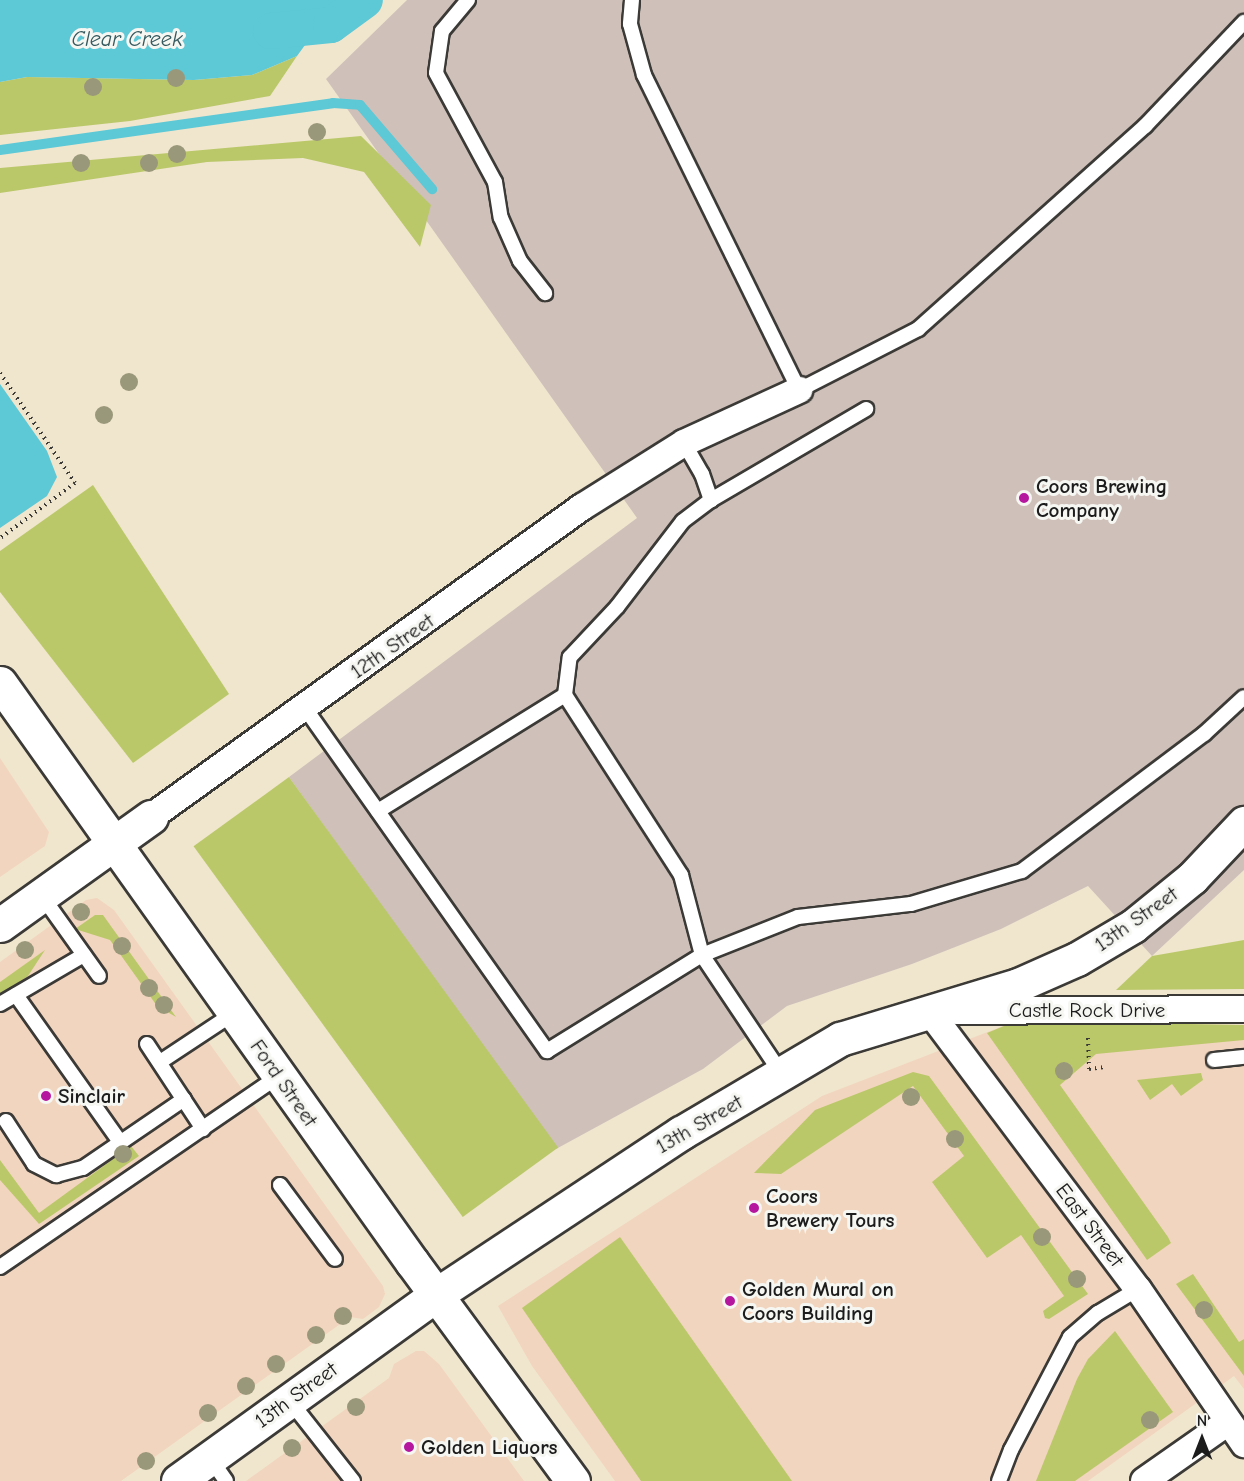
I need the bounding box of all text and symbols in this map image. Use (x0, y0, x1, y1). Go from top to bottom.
water label: Clear Creek (71, 27, 183, 53)
place label: Coors Brewing Company (1036, 473, 1167, 523)
marker: Coors Brewing Company (1017, 491, 1031, 505)
street label: 12th Street (345, 608, 439, 684)
street label: 13th Street (1090, 881, 1182, 957)
street label: Castle Rock Drive (1009, 997, 1165, 1023)
street label: Ford Street (245, 1035, 323, 1131)
place label: Sinclair (58, 1083, 125, 1109)
marker: Sinclair (39, 1089, 53, 1103)
street label: 13th Street (651, 1089, 747, 1159)
street label: East Street (1050, 1178, 1130, 1272)
place label: Coors Brewery Tours (766, 1183, 894, 1233)
marker: Coors Brewery Tours (747, 1201, 761, 1215)
place label: Golden Mural on Coors Building (742, 1276, 894, 1326)
marker: Golden Mural on Coors Building (723, 1294, 737, 1308)
street label: 13th Street (250, 1357, 342, 1433)
north arrow (1172, 1409, 1232, 1469)
text: N (1197, 1412, 1207, 1430)
place label: Golden Liquors (421, 1434, 558, 1460)
marker: Golden Liquors (402, 1440, 416, 1454)

